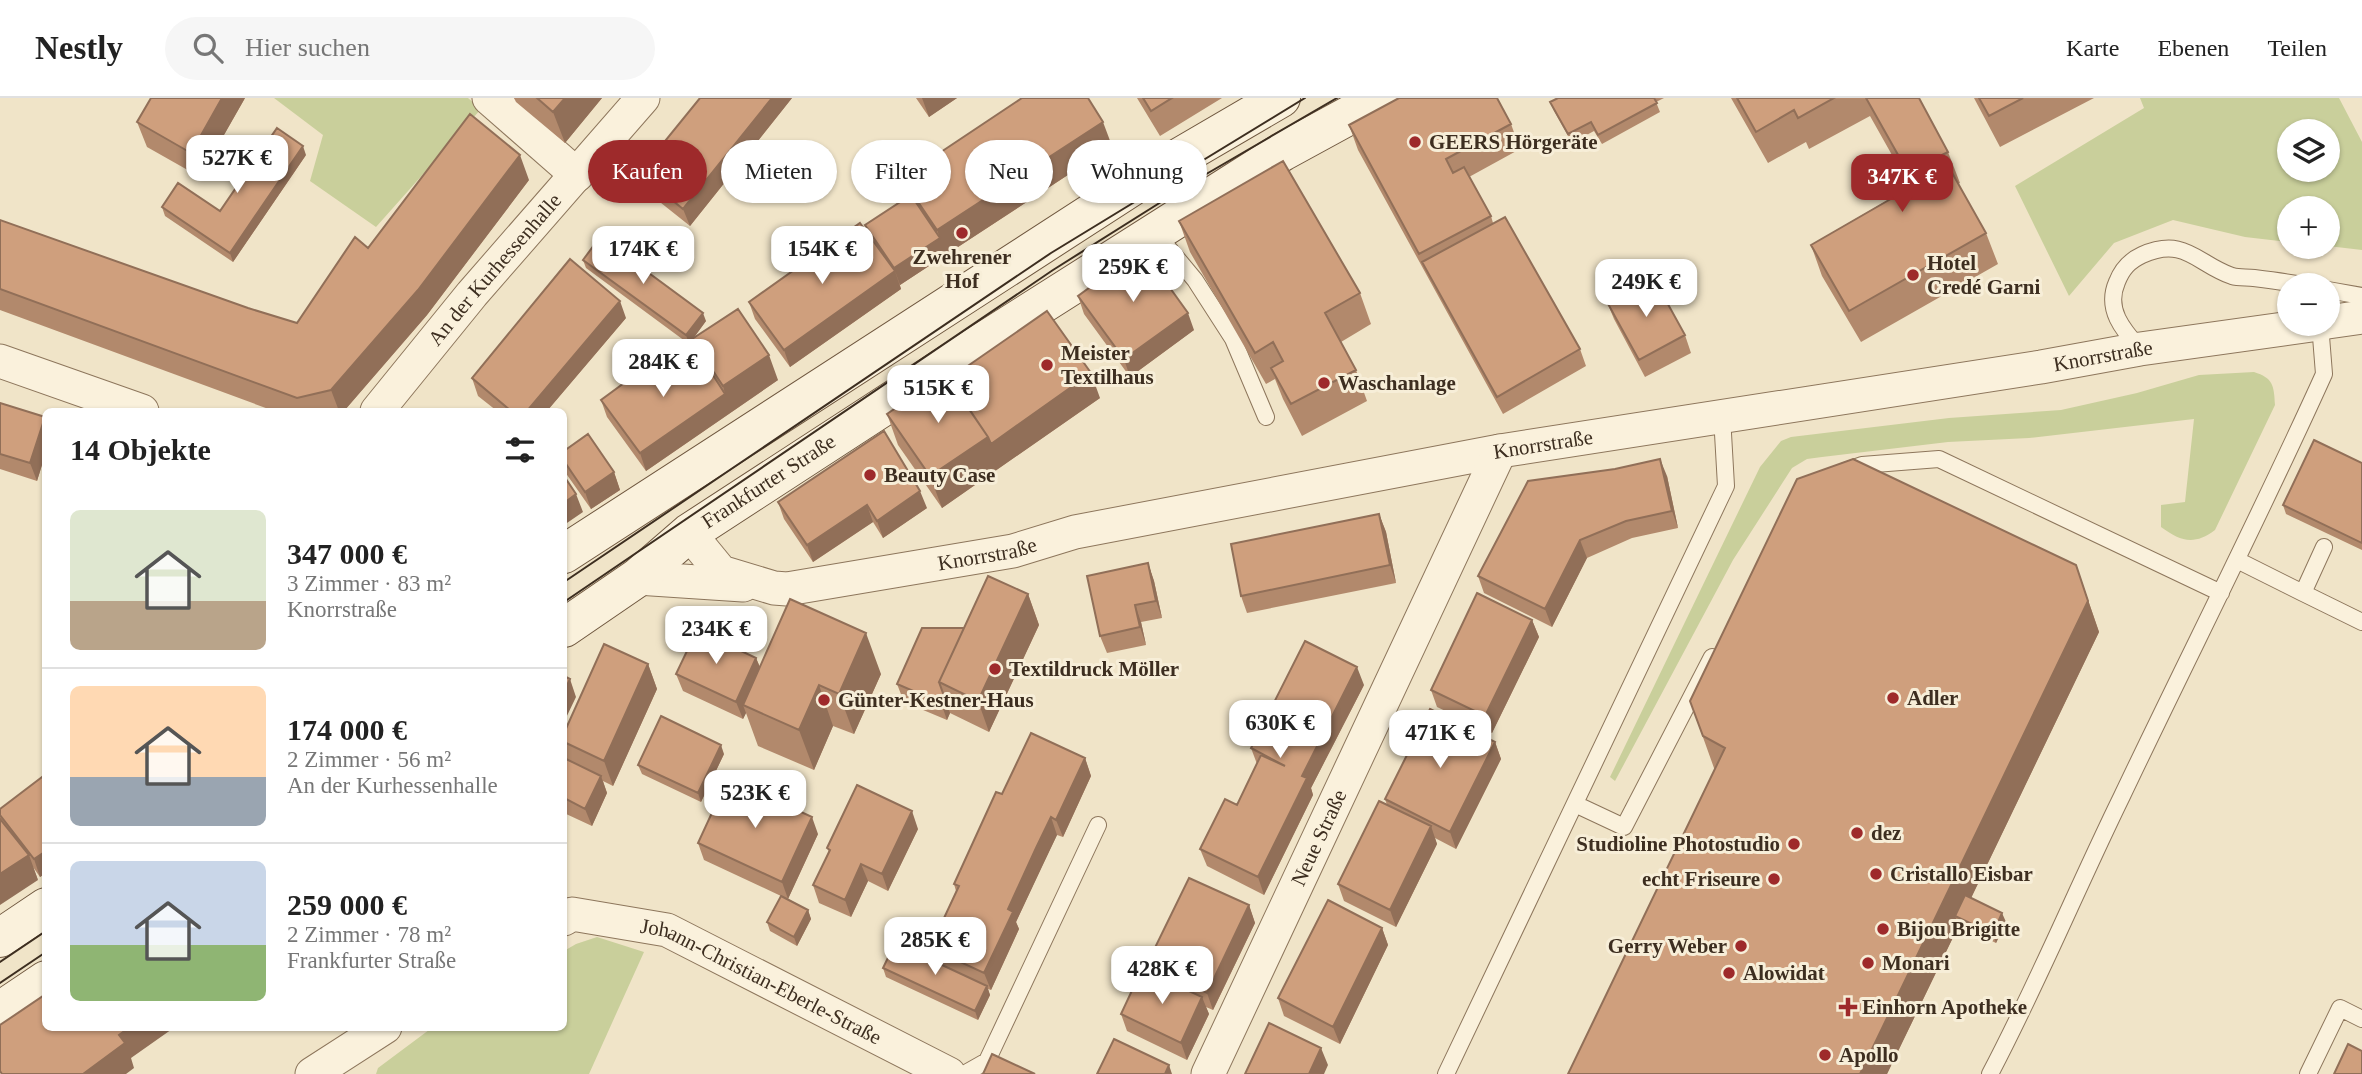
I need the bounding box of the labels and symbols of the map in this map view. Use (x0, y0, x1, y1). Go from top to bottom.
place label: GEERS Hörgeräte (1429, 130, 1598, 154)
marker: GEERS Hörgeräte (1407, 134, 1423, 150)
pin: 527K € (180, 136, 294, 195)
pin: 347K € (1845, 155, 1959, 214)
street label: An der Kurhessenhalle (423, 188, 566, 350)
marker: Zwehrener Hof (954, 225, 970, 241)
pin: 174K € (586, 226, 700, 286)
pin: 154K € (765, 226, 879, 286)
pin: 259K € (1076, 244, 1190, 304)
place label: Zwehrener Hof (913, 245, 1011, 293)
place label: Hotel Credé Garni (1927, 251, 2041, 299)
pin: 249K € (1589, 260, 1703, 319)
marker: Hotel Credé Garni (1905, 267, 1921, 283)
street label: Knorrstraße (2051, 335, 2154, 377)
pin: 284K € (606, 340, 720, 399)
place label: Meister Textilhaus (1061, 341, 1154, 389)
marker: Meister Textilhaus (1039, 357, 1055, 373)
pin: 515K € (881, 366, 995, 425)
place label: Waschanlage (1338, 371, 1456, 395)
marker: Waschanlage (1316, 375, 1332, 391)
street label: Knorrstraße (1492, 425, 1594, 464)
street label: Frankfurter Straße (697, 429, 840, 534)
place label: Beauty Case (884, 463, 995, 487)
marker: Beauty Case (862, 467, 878, 483)
street label: Knorrstraße (936, 532, 1040, 575)
pin: 234K € (659, 606, 773, 666)
place label: Textildruck Möller (1009, 657, 1179, 681)
marker: Textildruck Möller (987, 661, 1003, 677)
place label: Adler (1907, 686, 1958, 710)
place label: Günter-Kestner-Haus (838, 688, 1034, 712)
marker: Adler (1885, 690, 1901, 706)
marker: Günter-Kestner-Haus (816, 692, 832, 708)
pin: 630K € (1223, 700, 1337, 760)
pin: 471K € (1383, 710, 1497, 770)
pin: 523K € (698, 770, 812, 830)
street label: Neue Straße (1286, 786, 1352, 890)
place label: dez (1871, 821, 1901, 845)
marker: dez (1849, 825, 1865, 841)
place label: Studioline Photostudio (1576, 832, 1780, 856)
marker: Studioline Photostudio (1786, 836, 1802, 852)
place label: Cristallo Eisbar (1890, 862, 2033, 886)
marker: Cristallo Eisbar (1868, 866, 1884, 882)
place label: echt Friseure (1642, 867, 1760, 891)
marker: echt Friseure (1766, 871, 1782, 887)
street label: Johann-Christian-Eberle-Straße (639, 914, 886, 1050)
place label: Bijou Brigitte (1897, 917, 2020, 941)
pin: 285K € (878, 918, 992, 977)
marker: Bijou Brigitte (1875, 921, 1891, 937)
place label: Gerry Weber (1608, 934, 1727, 958)
marker: Gerry Weber (1733, 938, 1749, 954)
pin: 428K € (1105, 946, 1219, 1006)
place label: Monari (1882, 951, 1950, 975)
marker: Monari (1860, 955, 1876, 971)
place label: Alowidat (1743, 961, 1825, 985)
marker: Alowidat (1721, 965, 1737, 981)
place label: Einhorn Apotheke (1862, 995, 2027, 1019)
marker: Einhorn Apotheke (1840, 999, 1856, 1015)
place label: Apollo (1839, 1043, 1899, 1067)
marker: Apollo (1817, 1047, 1833, 1063)

